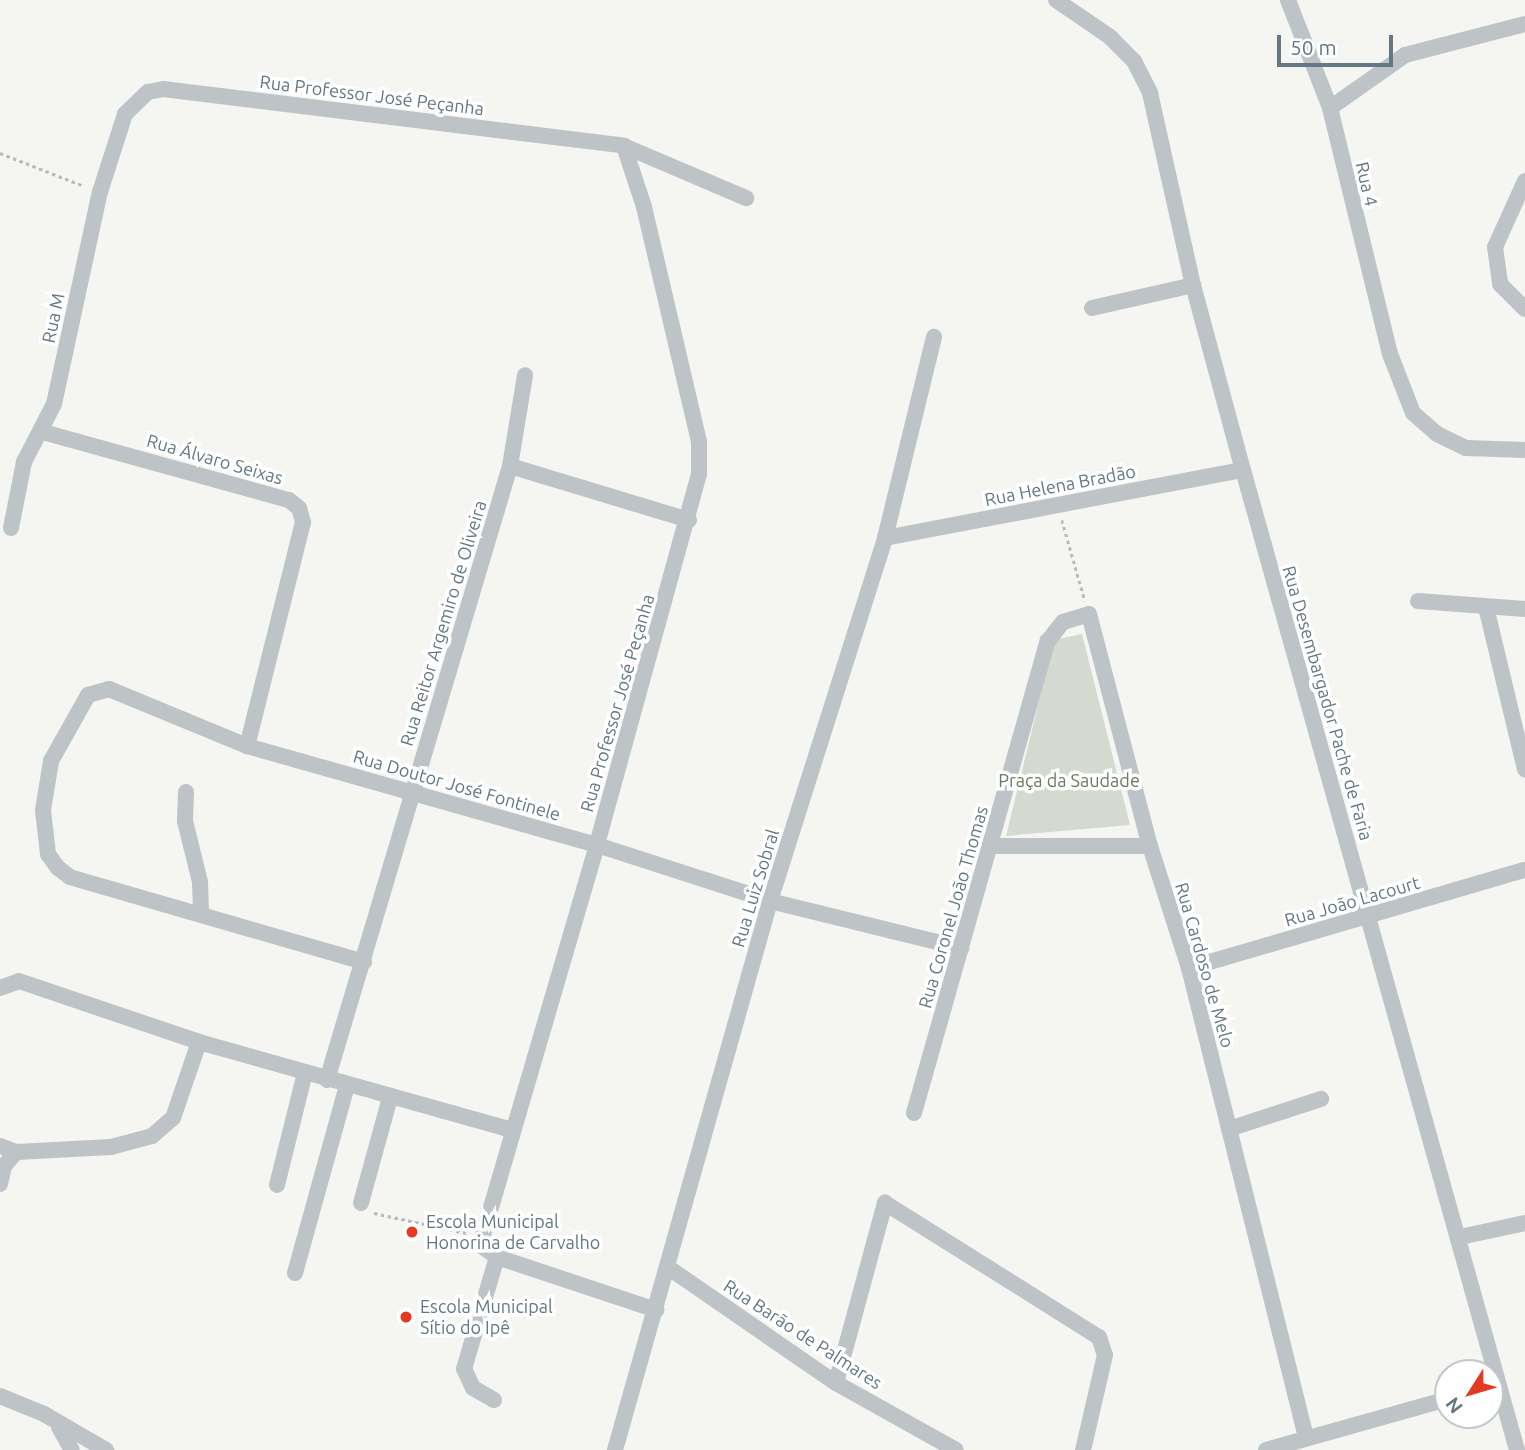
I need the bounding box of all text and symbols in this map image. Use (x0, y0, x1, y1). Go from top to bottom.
scale bar (1280, 21, 1396, 65)
text: 50 m (1290, 35, 1337, 59)
street label: Rua Professor José Peçanha (259, 71, 485, 119)
street label: Rua 4 (1351, 160, 1383, 208)
street label: Rua M (37, 291, 69, 345)
street label: Rua Álvaro Seixas (144, 429, 286, 489)
street label: Rua Helena Bradão (983, 460, 1137, 510)
street label: Rua Reitor Argemiro de Oliveira (395, 498, 491, 748)
street label: Rua Desembargador Pache de Faria (1278, 563, 1378, 843)
street label: Rua Professor José Peçanha (575, 591, 659, 815)
street label: Rua Doutor José Fontinele (351, 745, 563, 825)
park label: Praça da Saudade (998, 769, 1140, 791)
street label: Rua Coronel João Thomas (914, 803, 992, 1011)
street label: Rua Luiz Sobral (727, 826, 783, 950)
street label: Rua João Lacourt (1282, 871, 1422, 931)
street label: Rua Cardoso de Melo (1171, 880, 1239, 1050)
place label: Escola Municipal Honorina de Carvalho (426, 1211, 600, 1254)
marker: Escola Municipal Honorina de Carvalho (404, 1224, 420, 1240)
street label: Rua Barão de Palmares (720, 1275, 886, 1393)
place label: Escola Municipal Sítio do Ipê (420, 1296, 553, 1338)
marker: Escola Municipal Sítio do Ipê (398, 1309, 414, 1325)
north arrow (1434, 1359, 1504, 1429)
text: N (1441, 1393, 1467, 1418)

